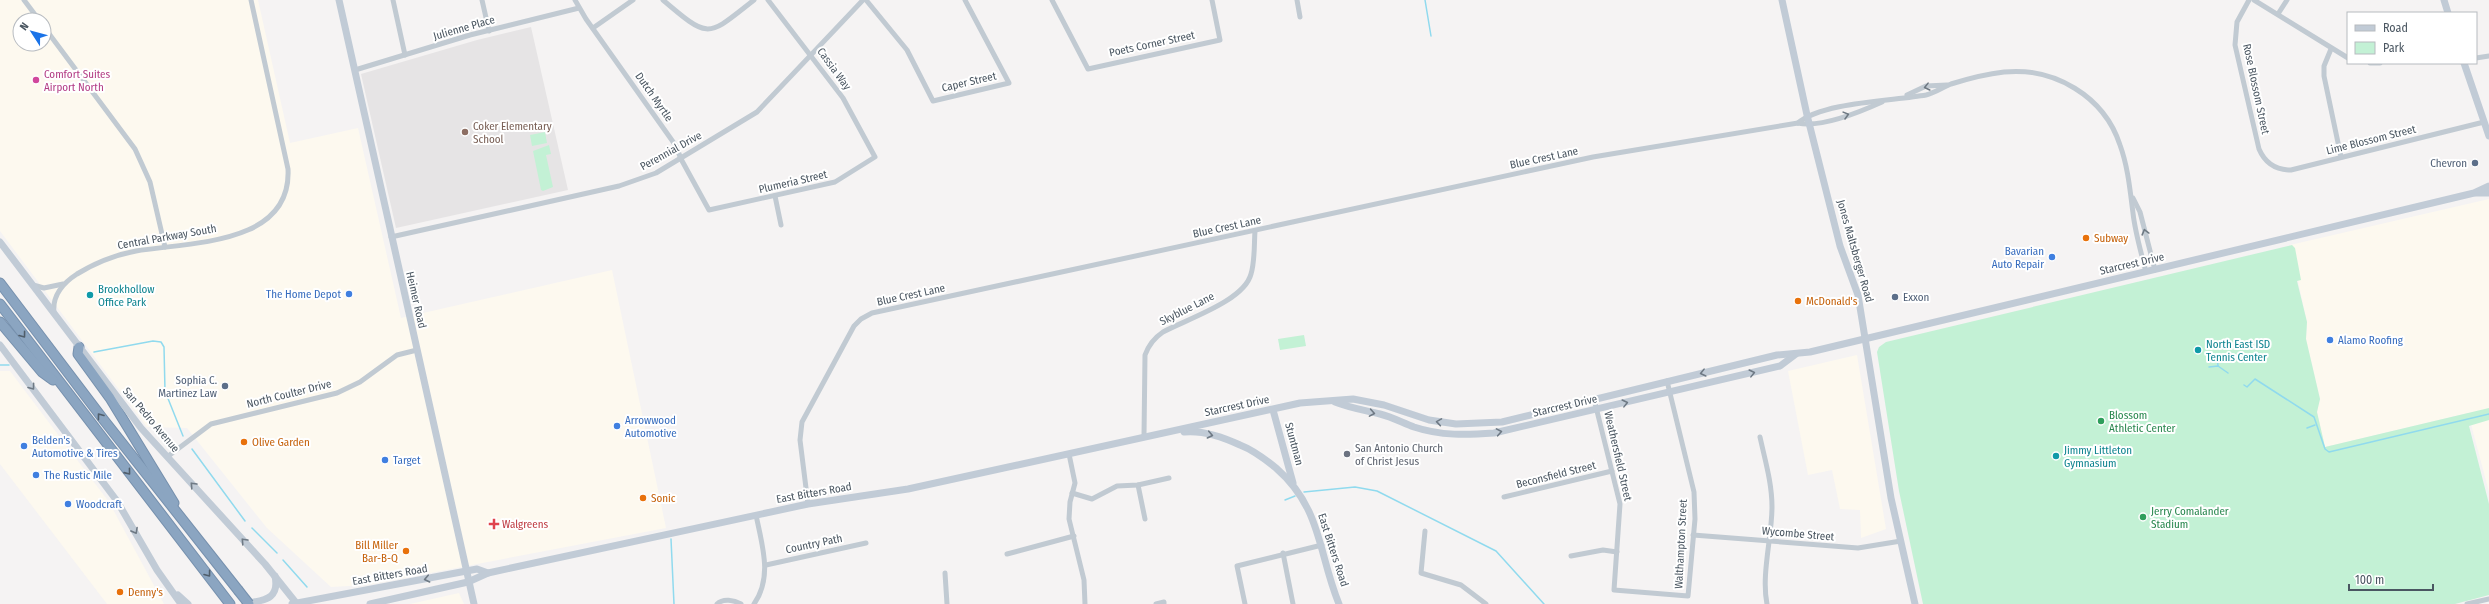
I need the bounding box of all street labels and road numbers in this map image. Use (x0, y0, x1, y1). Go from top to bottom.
street label: Julienne Place (432, 13, 496, 43)
street label: Poets Corner Street (1108, 28, 1196, 59)
street label: Rose Blossom Street (2240, 43, 2272, 136)
street label: Cassia Way (814, 45, 854, 93)
street label: Caper Street (940, 69, 998, 95)
street label: Dutch Myrtle (632, 70, 676, 124)
street label: Lime Blossom Street (2325, 122, 2418, 157)
street label: Perennial Drive (638, 129, 704, 173)
street label: Blue Crest Lane (1509, 144, 1579, 172)
street label: Plumeria Street (758, 168, 829, 196)
street label: Jones Maltsberger Road (1834, 198, 1876, 304)
street label: Blue Crest Lane (1192, 213, 1262, 241)
street label: Central Parkway South (117, 222, 217, 252)
street label: Starcrest Drive (2099, 250, 2165, 278)
street label: Heimer Road (403, 270, 429, 330)
street label: Blue Crest Lane (876, 281, 946, 309)
street label: Skyblue Lane (1158, 290, 1216, 328)
street label: North Coulter Drive (245, 377, 333, 411)
street label: San Pedro Avenue (120, 385, 182, 455)
street label: Starcrest Drive (1532, 392, 1598, 420)
street label: Starcrest Drive (1203, 393, 1271, 419)
street label: Weathersfield Street (1601, 410, 1635, 502)
street label: Stuntman (1282, 421, 1306, 467)
street label: Beconsfield Street (1515, 459, 1598, 491)
street label: East Bitters Road (775, 480, 853, 506)
street label: Walthampton Street (1672, 498, 1690, 589)
street label: East Bitters Road (1315, 512, 1351, 588)
street label: Wycombe Street (1761, 524, 1835, 544)
street label: Country Path (784, 532, 844, 556)
street label: East Bitters Road (351, 562, 429, 588)

